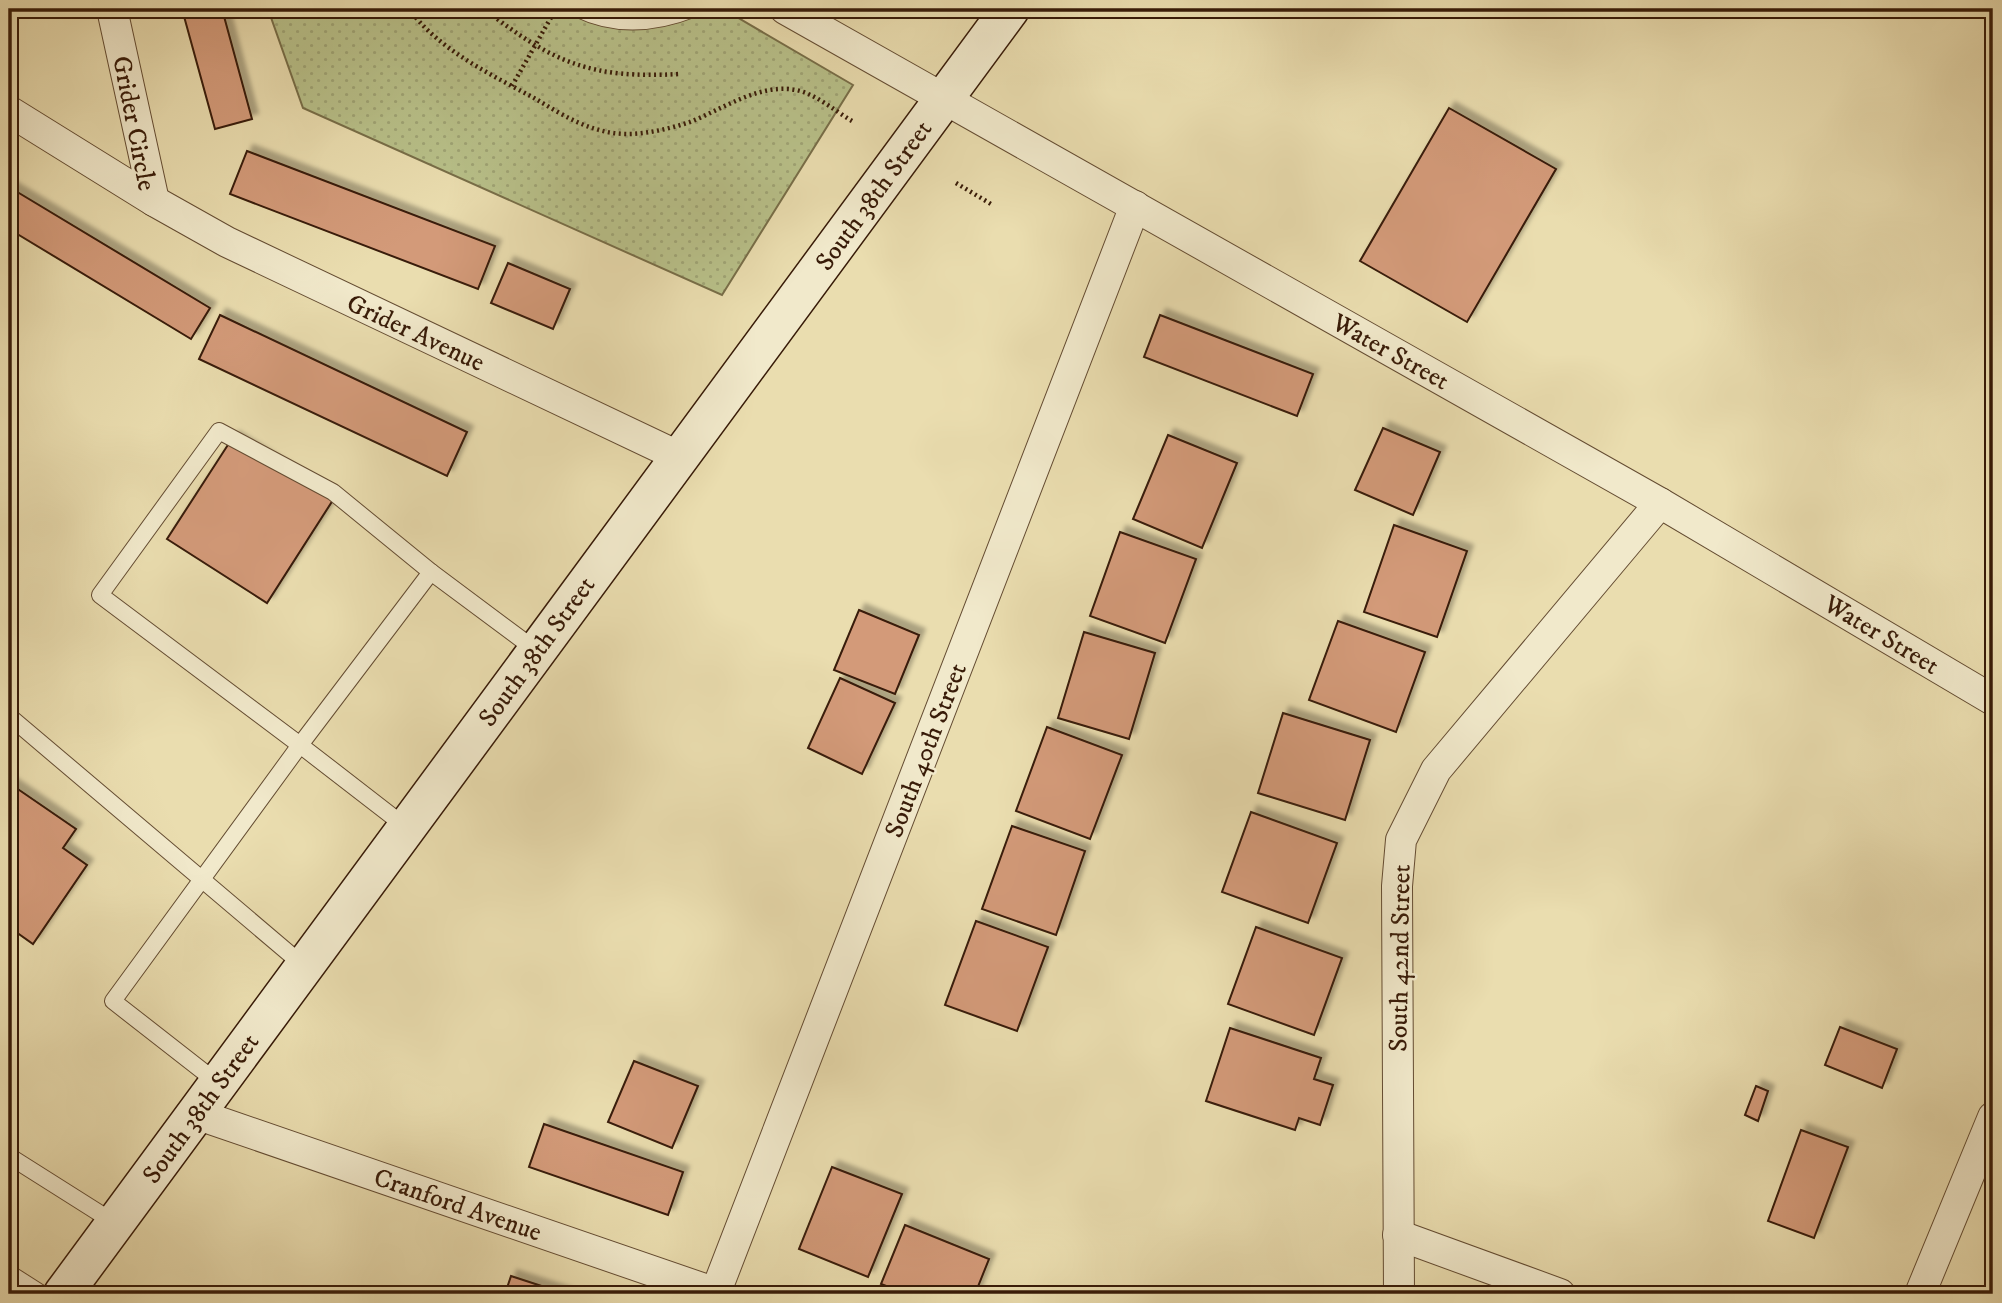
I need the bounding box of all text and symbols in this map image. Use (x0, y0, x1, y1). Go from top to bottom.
street label: Grider Circle (104, 53, 163, 194)
street label: South 38th Street (809, 114, 940, 278)
street label: Grider Avenue (341, 287, 490, 380)
street label: Water Street (1325, 306, 1455, 398)
street label: South 38th Street (472, 570, 603, 734)
street label: Water Street (1817, 587, 1945, 683)
street label: South 40th Street (878, 659, 975, 843)
street label: South 42nd Street (1382, 864, 1419, 1052)
street label: South 38th Street (136, 1027, 267, 1191)
street label: Cranford Avenue (369, 1161, 546, 1250)

